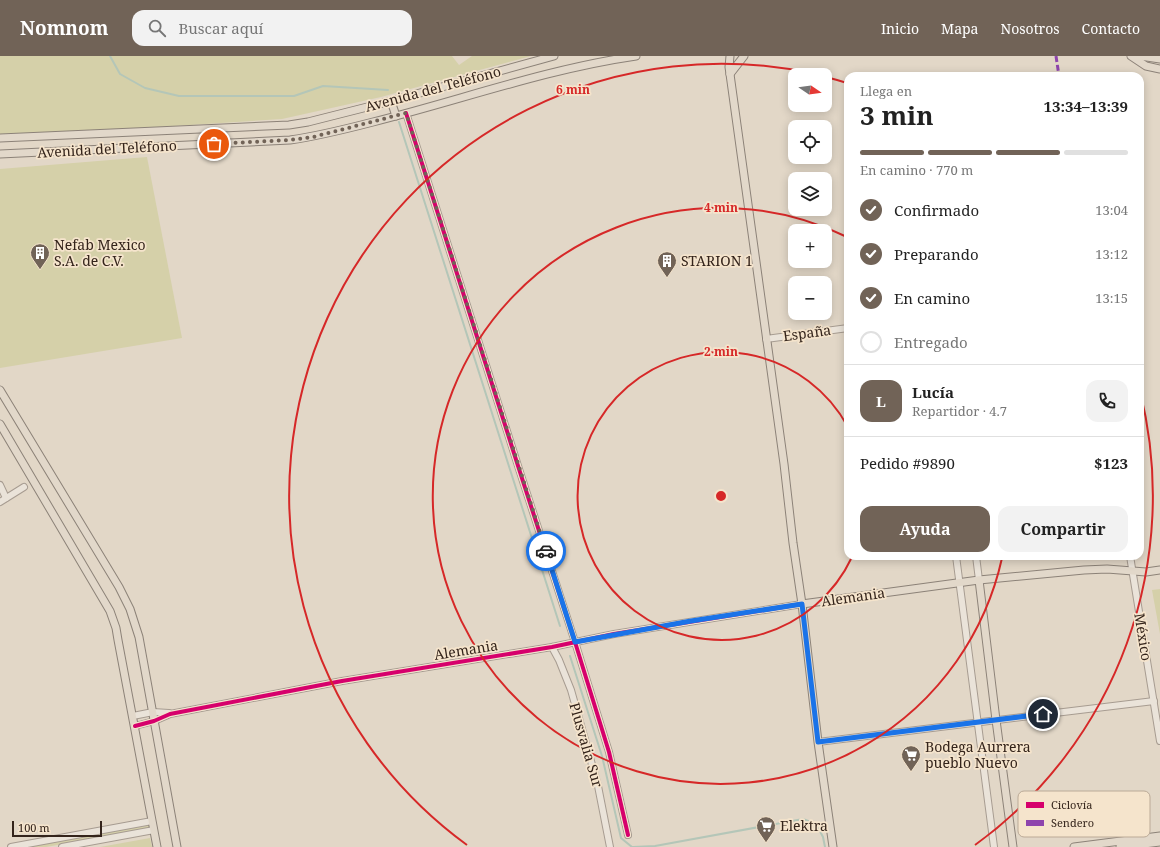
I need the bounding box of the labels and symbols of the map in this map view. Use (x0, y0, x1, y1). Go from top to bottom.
street label: Avenida del Teléfono (363, 61, 503, 116)
north arrow (788, 68, 832, 112)
text: 6 min (556, 81, 590, 98)
pin (197, 127, 231, 161)
street label: Avenida del Teléfono (37, 135, 177, 162)
text: 4 min (704, 199, 738, 216)
place label: Nefab Mexico S.A. de C.V. (54, 235, 146, 270)
building icon: Nefab Mexico S.A. de C.V. (29, 242, 51, 270)
building icon: STARION 1 (656, 250, 678, 278)
place label: STARION 1 (681, 251, 753, 270)
street label: España (782, 320, 832, 345)
text: 2 min (704, 343, 738, 360)
centre of rings (714, 489, 728, 503)
courier (526, 531, 566, 571)
street label: Alemania (820, 583, 886, 610)
street label: México (1130, 612, 1157, 662)
street label: Alemania (433, 635, 499, 664)
pin (1026, 697, 1060, 731)
street label: Plusvalia Sur (565, 700, 608, 790)
place label: Bodega Aurrera pueblo Nuevo (925, 737, 1031, 772)
supermarket icon: Bodega Aurrera pueblo Nuevo (900, 744, 922, 772)
legend (1018, 791, 1150, 837)
text: Ciclovía (1051, 797, 1093, 812)
supermarket icon: Elektra (755, 815, 777, 843)
text: Sendero (1051, 815, 1094, 830)
place label: Elektra (780, 816, 828, 835)
scale bar (12, 819, 102, 838)

